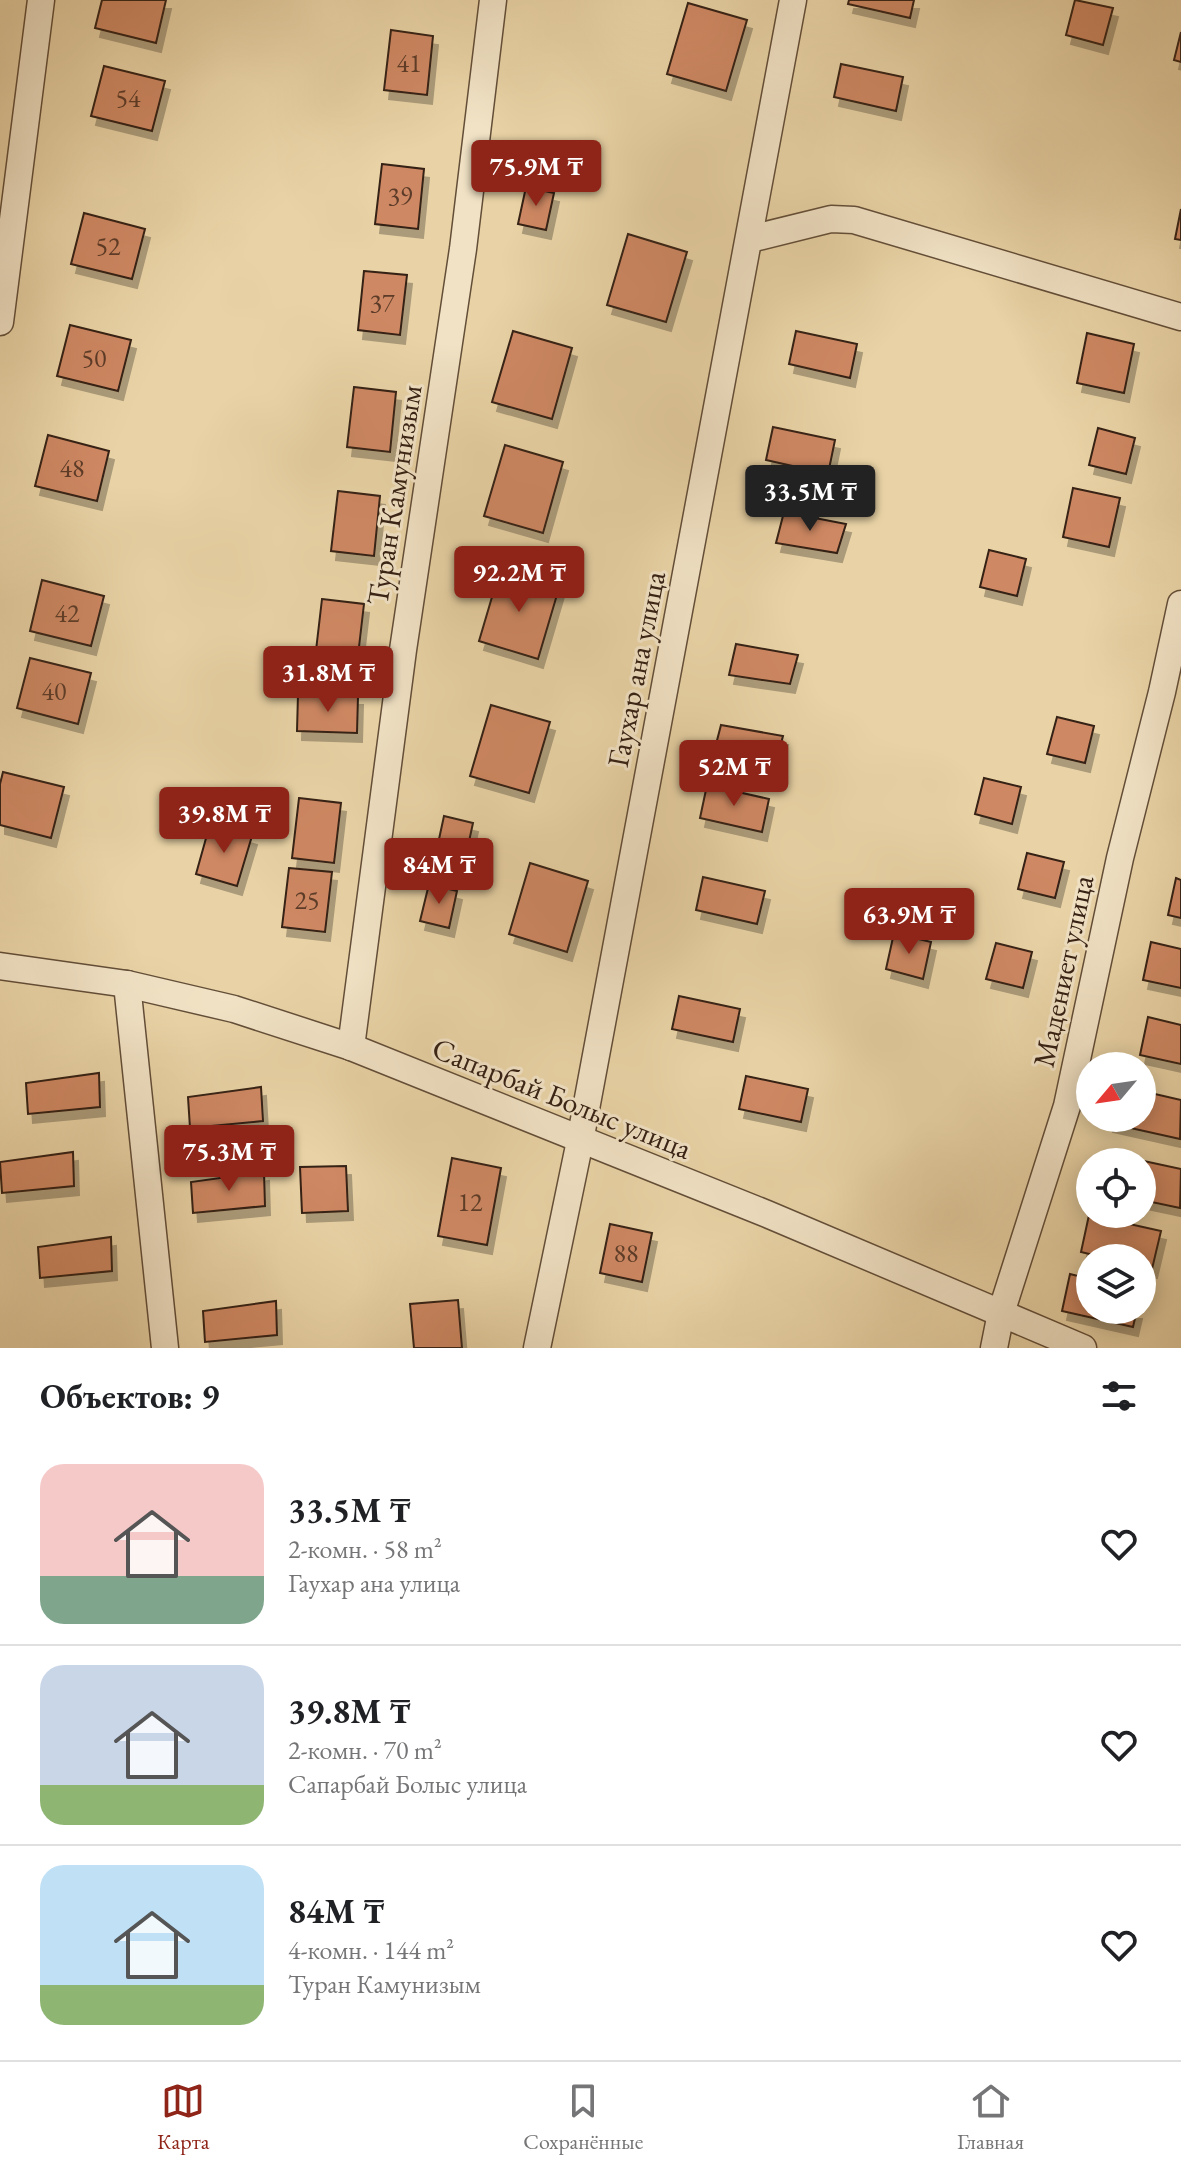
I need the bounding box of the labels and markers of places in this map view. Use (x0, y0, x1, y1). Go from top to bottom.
pin: 75.9M ₸ (462, 140, 610, 208)
pin: 33.5M ₸ (736, 465, 884, 533)
pin: 92.2M ₸ (445, 546, 593, 614)
pin: 31.8M ₸ (254, 646, 402, 714)
pin: 52M ₸ (678, 740, 790, 808)
pin: 39.8M ₸ (150, 787, 298, 855)
pin: 84M ₸ (383, 838, 495, 906)
pin: 63.9M ₸ (835, 888, 983, 956)
pin: 75.3M ₸ (155, 1125, 303, 1193)

